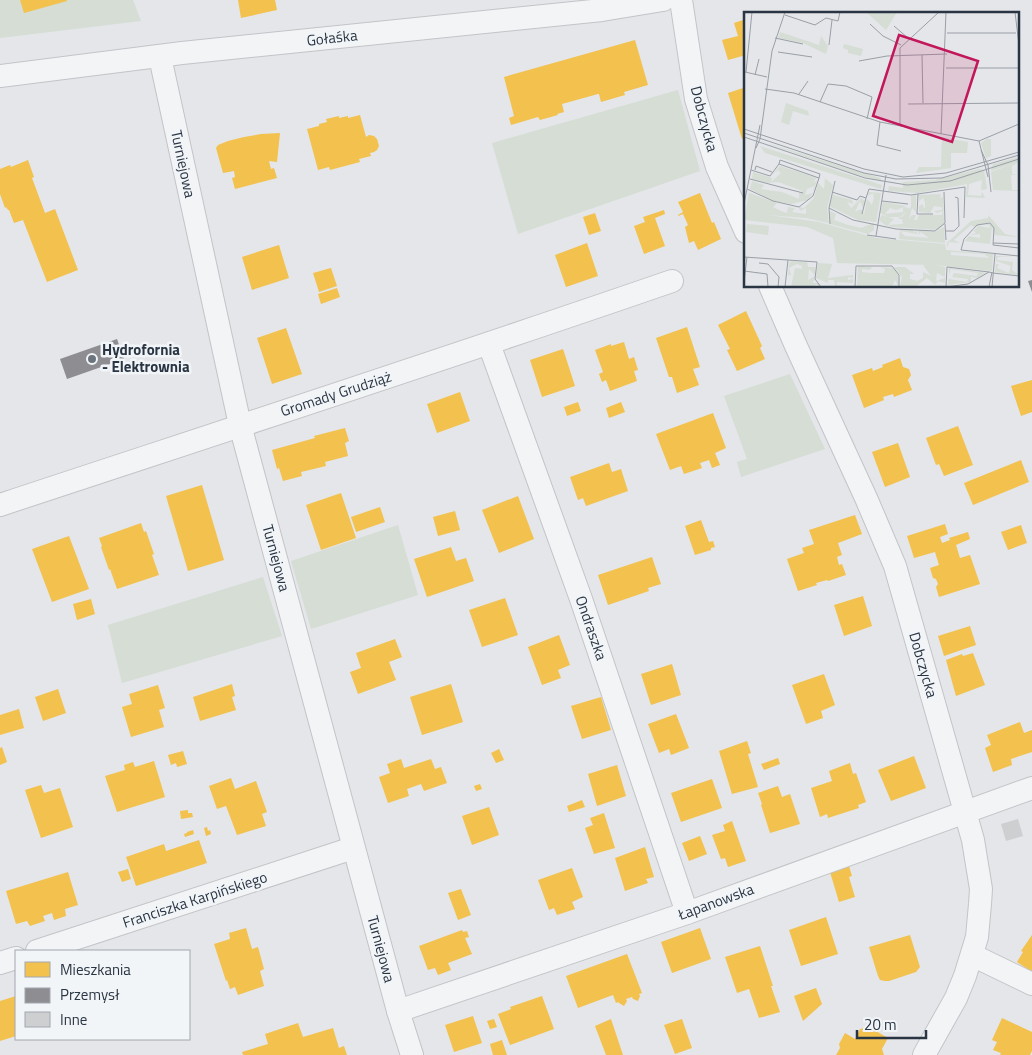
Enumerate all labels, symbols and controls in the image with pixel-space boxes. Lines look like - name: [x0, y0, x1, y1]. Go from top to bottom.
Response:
- inset map: [744, 12, 1020, 288]
- street label: Gołaśka: [305, 23, 359, 52]
- street label: Dobczycka: [685, 83, 724, 155]
- street label: Turniejowa: [165, 128, 202, 200]
- place label: Hydrofornia - Elektrownia: [102, 338, 190, 378]
- marker: Hydrofornia - Elektrownia: [86, 353, 98, 365]
- street label: Gromady Grudziąż: [277, 365, 394, 422]
- street label: Turniejowa: [256, 522, 297, 594]
- street label: Ondraszka: [570, 592, 613, 664]
- street label: Dobczycka: [903, 629, 944, 701]
- street label: Franciszka Karpińskiego: [119, 865, 270, 934]
- street label: Łapanowska: [674, 877, 757, 926]
- street label: Turniejowa: [361, 913, 402, 985]
- legend: [15, 950, 190, 1040]
- text: Mieszkania: [60, 958, 131, 981]
- text: Przemysł: [60, 983, 120, 1006]
- text: Inne: [60, 1008, 87, 1031]
- scale bar: [857, 1008, 926, 1040]
- text: 20 m: [864, 1013, 897, 1036]

